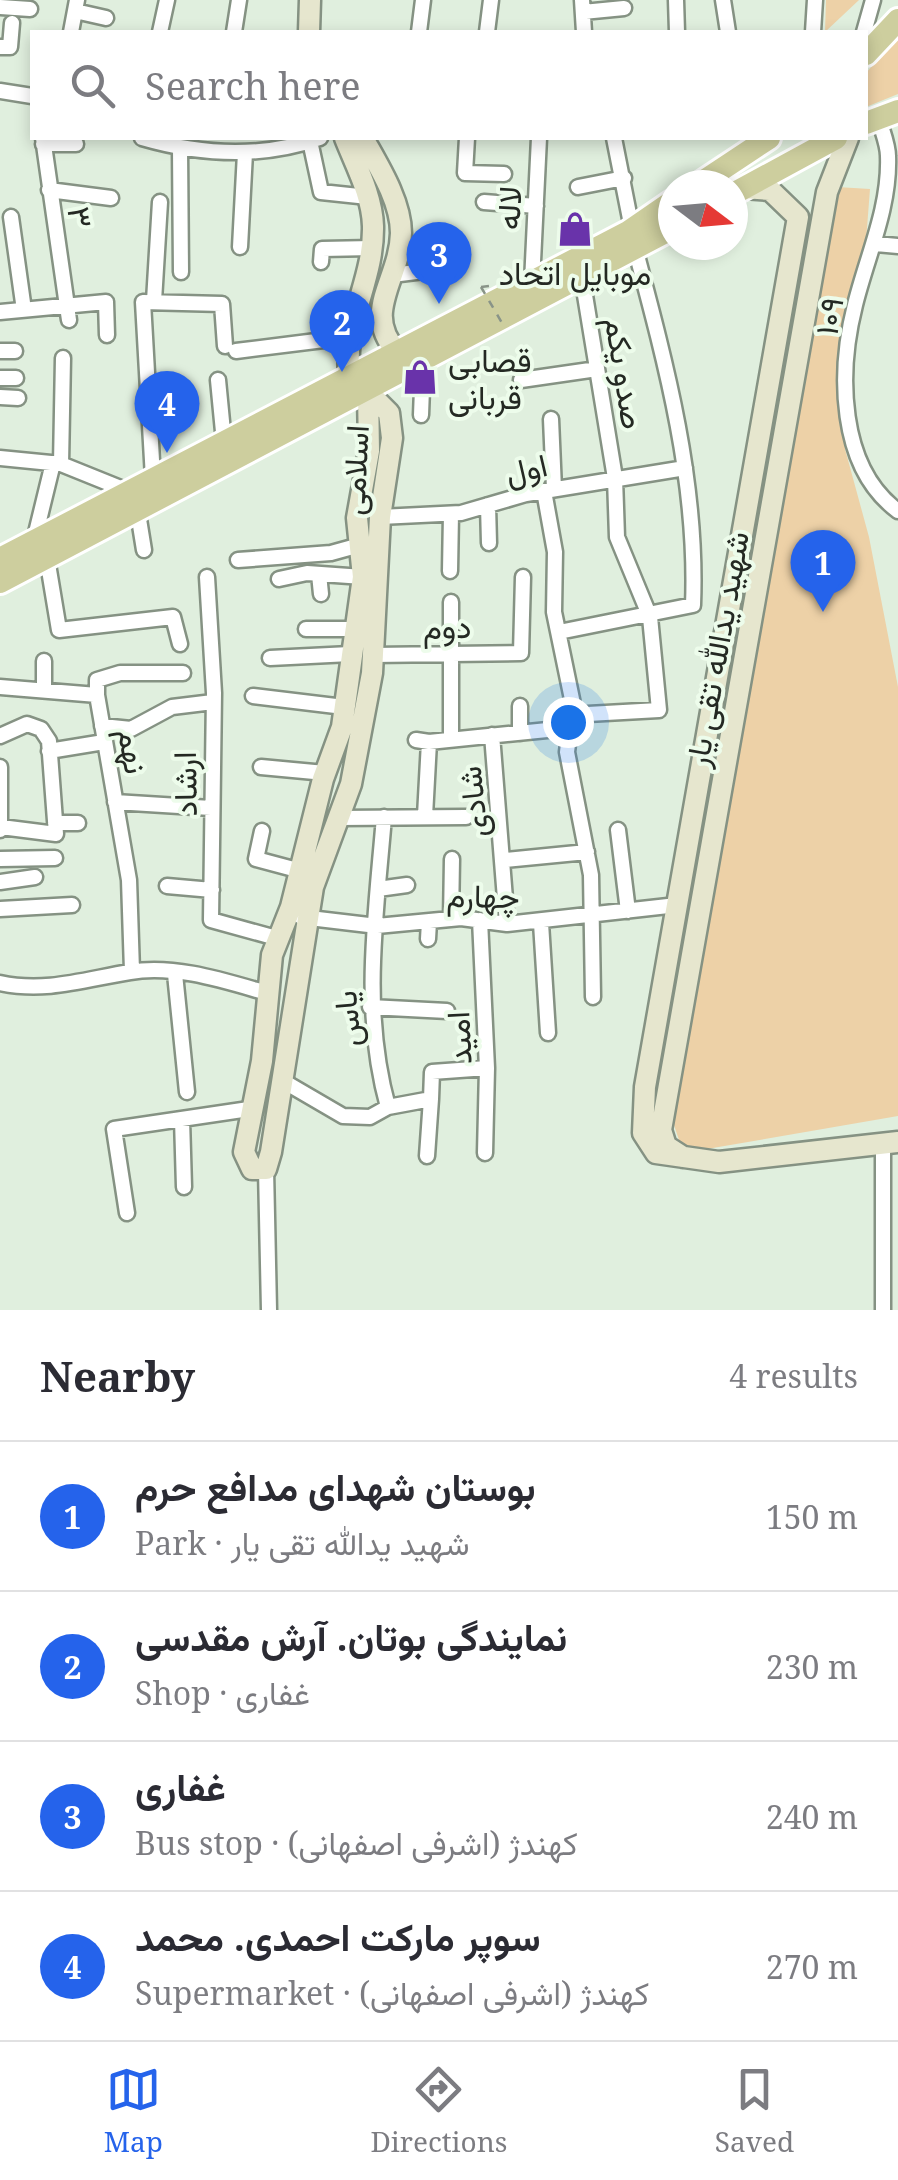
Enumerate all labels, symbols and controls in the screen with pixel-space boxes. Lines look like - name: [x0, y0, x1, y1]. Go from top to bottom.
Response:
- search box: [30, 30, 868, 140]
- icon: search: [65, 58, 120, 113]
- text: Search here: [145, 59, 361, 111]
- north arrow: [658, 170, 748, 260]
- street label: لاله: [485, 185, 531, 231]
- street label: ۳: [58, 204, 104, 230]
- shop icon: موبایل اتحاد: [556, 210, 594, 248]
- pin: 3: [406, 222, 472, 304]
- place label: موبایل اتحاد: [499, 251, 651, 294]
- pin: 2: [310, 290, 374, 372]
- street label: ۱۰۹: [804, 293, 852, 339]
- street label: صدو یکم: [595, 314, 656, 432]
- place label: قصابی قربانی: [448, 338, 532, 418]
- shop icon: قصابی قربانی: [401, 358, 439, 396]
- pin: 4: [134, 370, 200, 453]
- street label: اسلامی: [330, 424, 378, 516]
- street label: اول: [501, 442, 551, 494]
- street label: شهید یدالله تقی یار: [674, 528, 758, 771]
- pin: 1: [790, 530, 856, 612]
- street label: دوم: [422, 604, 472, 649]
- your location: [543, 697, 594, 748]
- street label: نهم: [108, 725, 159, 777]
- street label: ارشاد: [162, 751, 206, 817]
- street label: شادی: [447, 764, 497, 840]
- street label: چهارم: [446, 873, 520, 919]
- street label: یاس: [322, 989, 370, 1049]
- street label: امید: [435, 1010, 481, 1066]
- text: Nearby: [40, 1347, 195, 1404]
- text: 4 results: [729, 1354, 858, 1397]
- text: بوستان شهدای مدافع حرم: [135, 1460, 536, 1512]
- text: 1: [63, 1495, 82, 1538]
- text: 150 m: [766, 1495, 858, 1538]
- text: Park · شهید یدالله تقی یار: [135, 1521, 469, 1564]
- text: نمایندگی بوتان. آرش مقدسی: [135, 1610, 567, 1662]
- text: 2: [63, 1645, 82, 1688]
- text: 230 m: [766, 1645, 858, 1688]
- text: Shop · غفاری: [135, 1671, 310, 1714]
- text: غفاری: [135, 1760, 226, 1812]
- text: 3: [63, 1795, 82, 1838]
- text: 240 m: [766, 1795, 858, 1838]
- text: Bus stop · کهندژ (اشرفی اصفهانی): [135, 1821, 578, 1864]
- text: سوپر مارکت احمدی. محمد: [135, 1910, 541, 1962]
- text: 4: [63, 1945, 82, 1988]
- text: 270 m: [766, 1945, 858, 1988]
- text: Supermarket · کهندژ (اشرفی اصفهانی): [135, 1971, 649, 2014]
- tab: Map: [104, 2062, 163, 2160]
- tab: Directions: [370, 2062, 507, 2160]
- tab: Saved: [715, 2062, 794, 2160]

